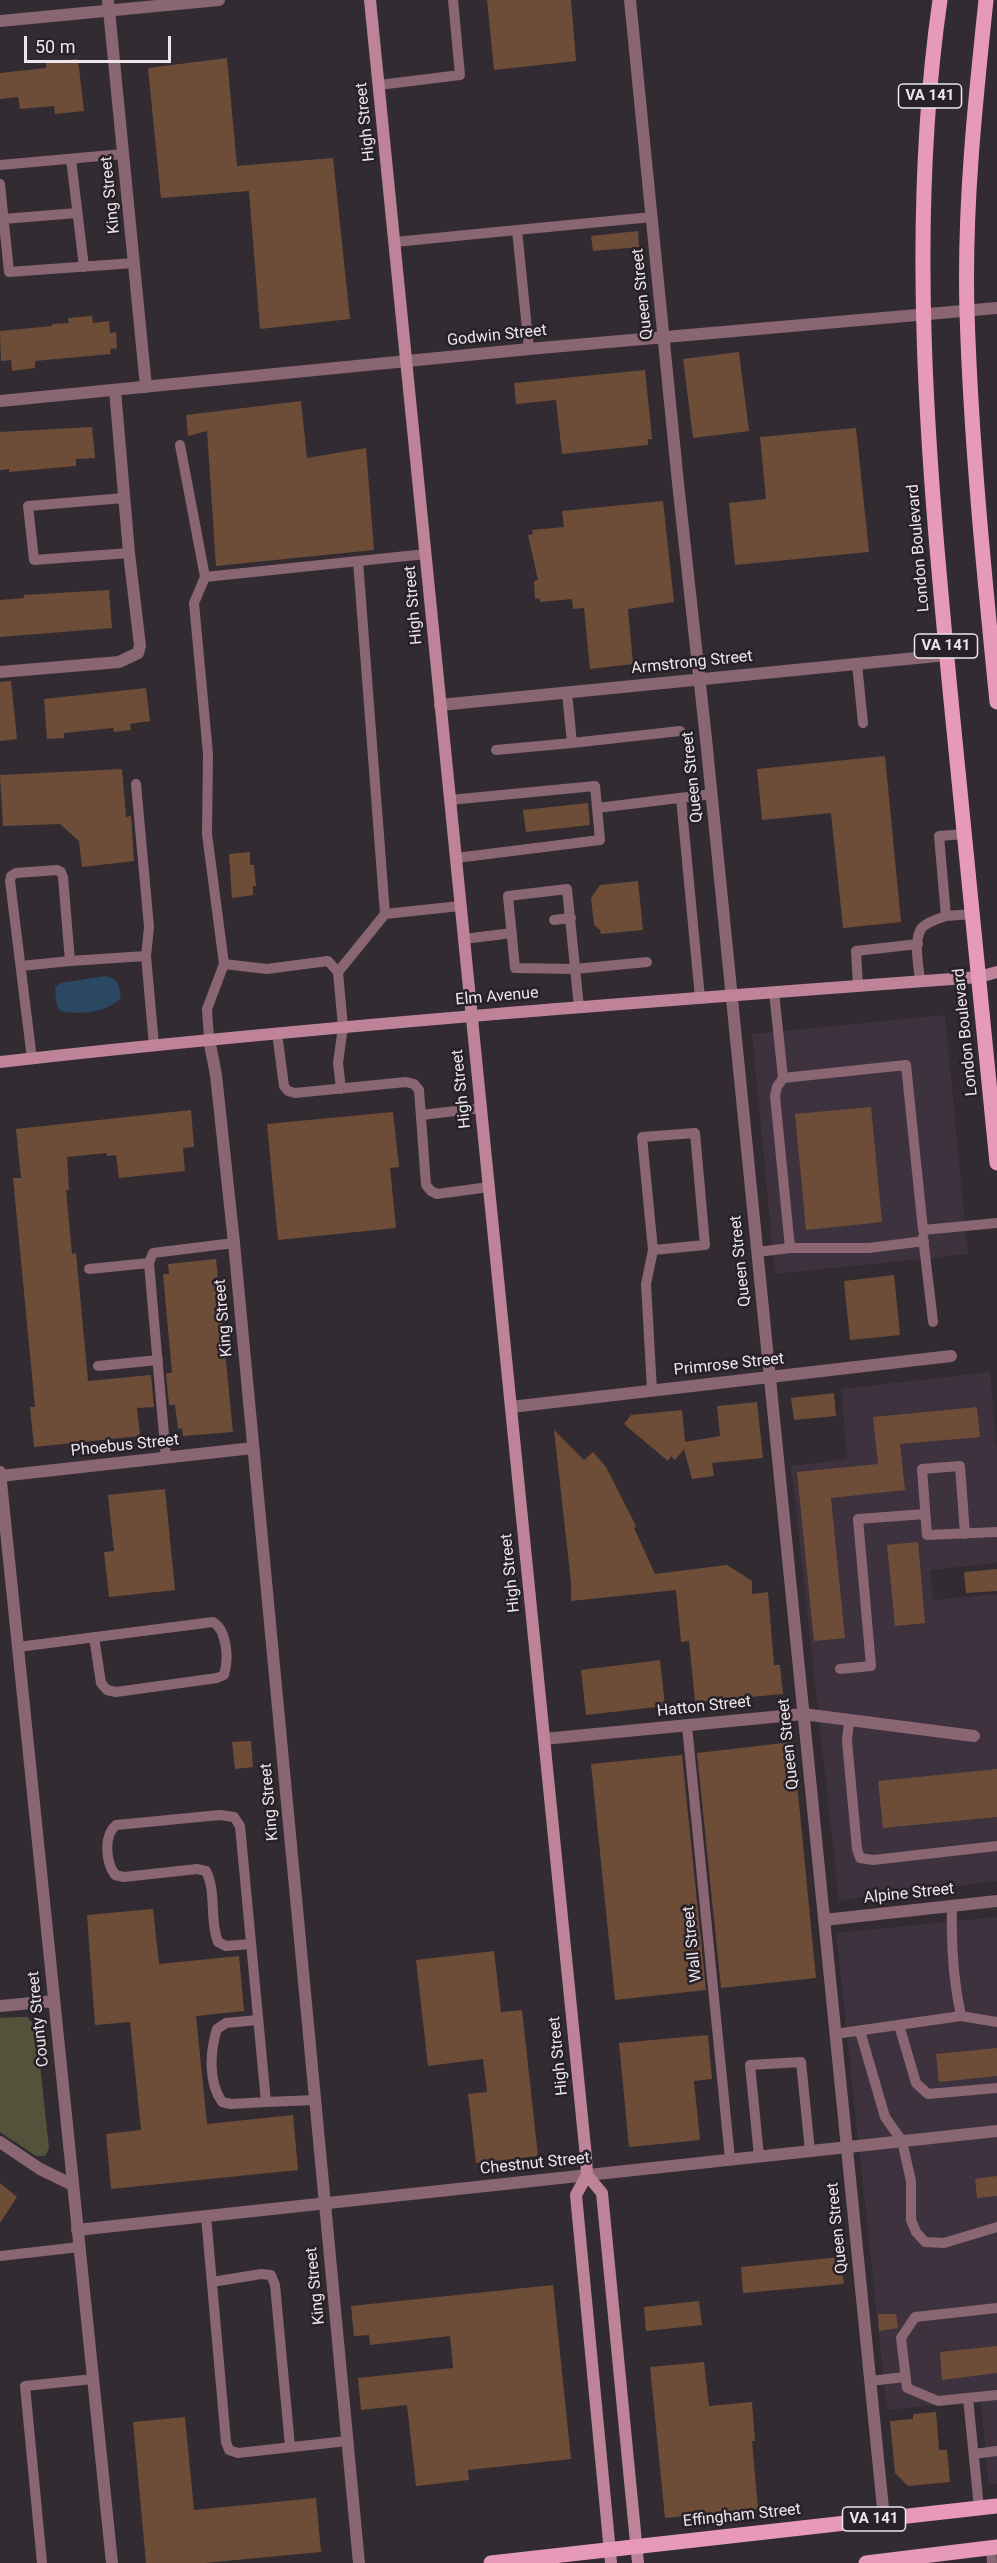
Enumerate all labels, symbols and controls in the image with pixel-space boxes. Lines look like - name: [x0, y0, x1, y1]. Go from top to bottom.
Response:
- scale bar: [27, 24, 174, 62]
- text: 50 m: [35, 36, 75, 57]
- street label: High Street: [352, 82, 380, 162]
- road number: VA 141: [898, 84, 962, 108]
- street label: King Street: [97, 155, 125, 235]
- street label: Queen Street: [629, 247, 657, 341]
- street label: Godwin Street: [446, 321, 548, 351]
- street label: London Boulevard: [904, 483, 934, 613]
- street label: High Street: [401, 565, 427, 645]
- road number: VA 141: [914, 634, 978, 658]
- street label: Armstrong Street: [630, 647, 754, 679]
- street label: Queen Street: [679, 730, 707, 824]
- street label: London Boulevard: [950, 967, 982, 1097]
- street label: Elm Avenue: [455, 984, 539, 1010]
- street label: High Street: [448, 1049, 476, 1129]
- street label: Queen Street: [727, 1214, 755, 1308]
- street label: King Street: [211, 1278, 237, 1358]
- street label: Primrose Street: [673, 1350, 785, 1380]
- street label: Phoebus Street: [70, 1431, 180, 1461]
- street label: High Street: [497, 1533, 525, 1613]
- street label: Hatton Street: [656, 1693, 752, 1721]
- street label: Queen Street: [775, 1697, 803, 1791]
- street label: King Street: [257, 1762, 283, 1842]
- street label: Alpine Street: [863, 1880, 955, 1908]
- street label: Wall Street: [679, 1905, 707, 1983]
- street label: County Street: [24, 1970, 54, 2068]
- street label: High Street: [545, 2016, 573, 2096]
- street label: Chestnut Street: [479, 2149, 591, 2179]
- street label: Queen Street: [824, 2181, 852, 2275]
- street label: King Street: [302, 2246, 330, 2326]
- street label: Effingham Street: [682, 2500, 802, 2532]
- road number: VA 141: [842, 2507, 906, 2531]

